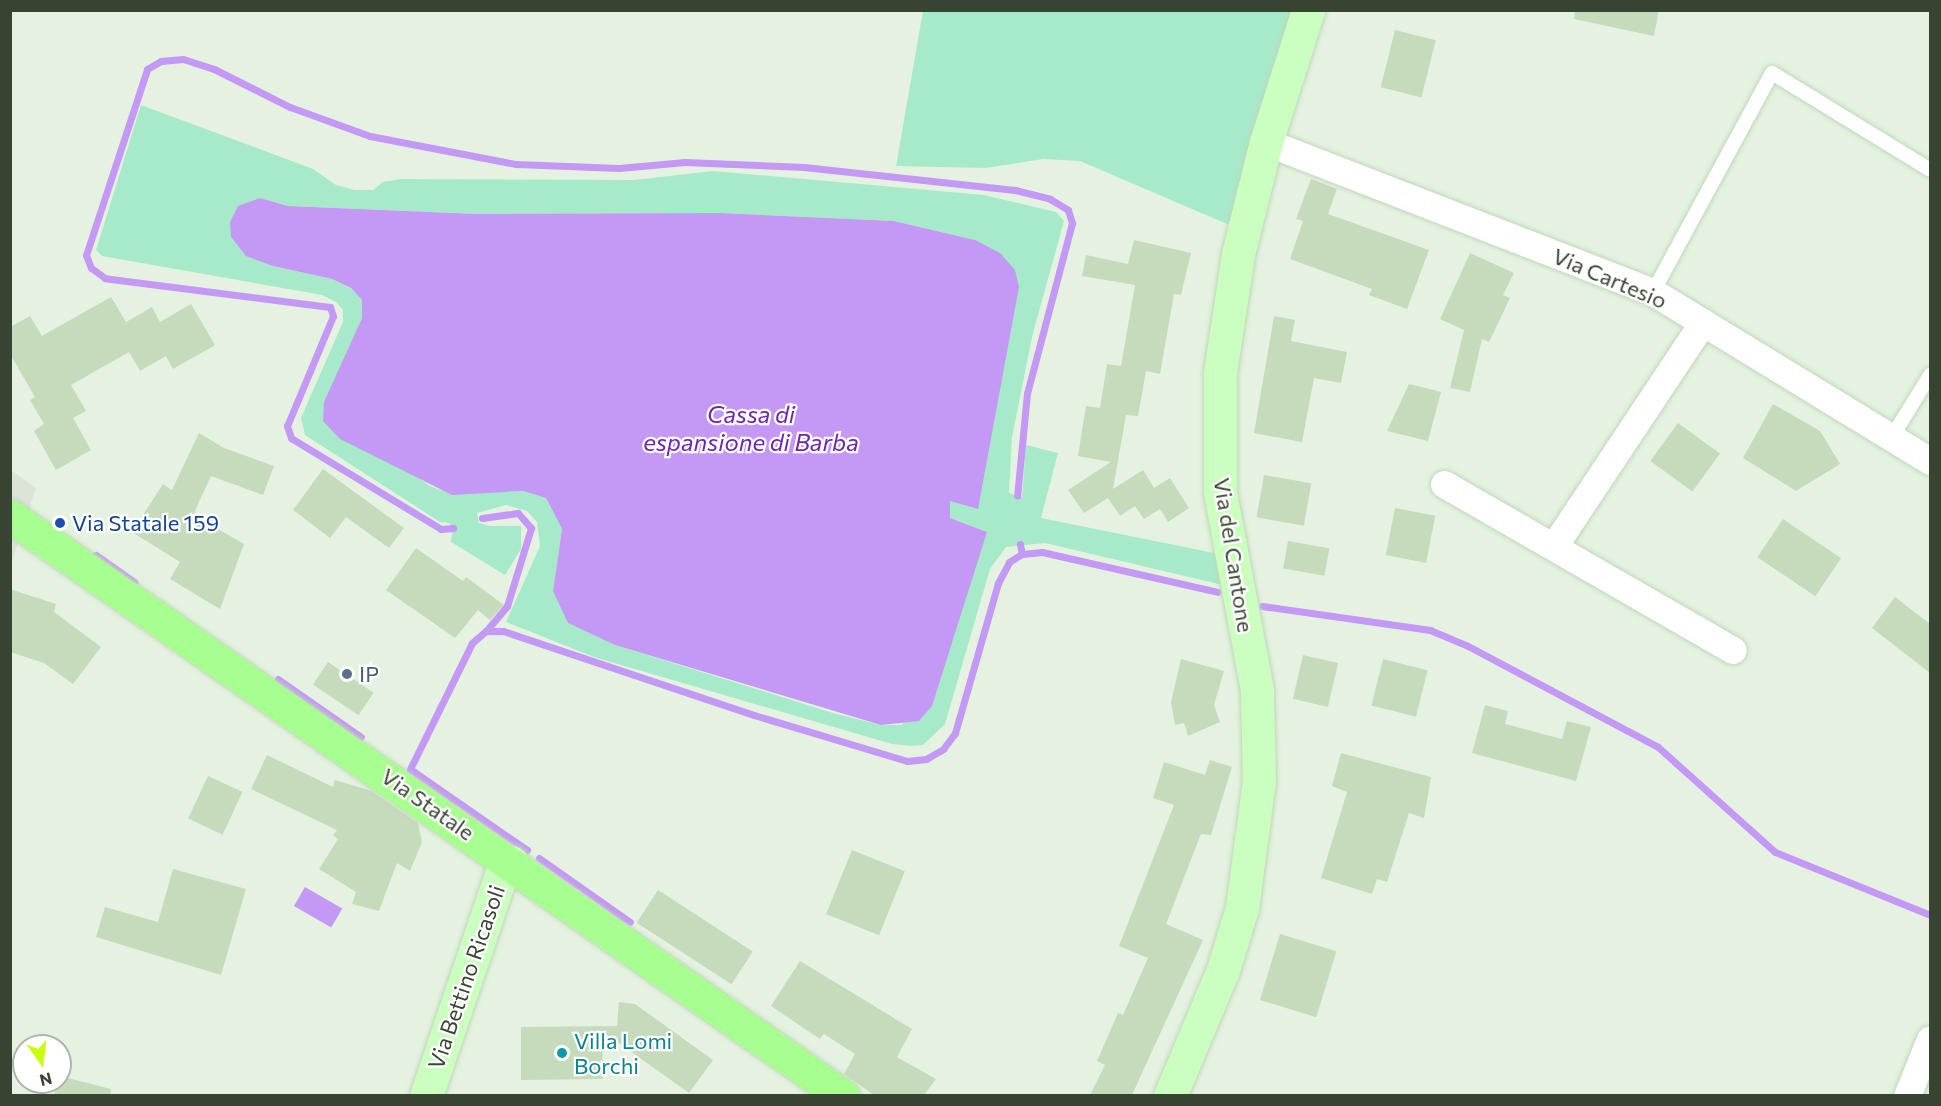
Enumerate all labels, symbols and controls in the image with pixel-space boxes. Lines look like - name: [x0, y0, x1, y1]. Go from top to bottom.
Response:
- street label: Via Cartesio: [1549, 242, 1671, 314]
- water label: Cassa di espansione di Barba: [643, 400, 859, 456]
- street label: Via del Cantone: [1209, 476, 1259, 634]
- place label: Via Statale 159: [72, 510, 219, 536]
- marker: Via Statale 159: [53, 516, 67, 530]
- place label: IP: [359, 661, 379, 687]
- marker: IP: [340, 667, 354, 681]
- street label: Via Statale: [376, 762, 480, 846]
- street label: Via Bettino Ricasoli: [422, 881, 510, 1073]
- place label: Villa Lomi Borchi: [574, 1027, 672, 1078]
- north arrow: [12, 1034, 72, 1094]
- marker: Villa Lomi Borchi: [555, 1046, 569, 1060]
- text: N: [38, 1069, 54, 1091]

